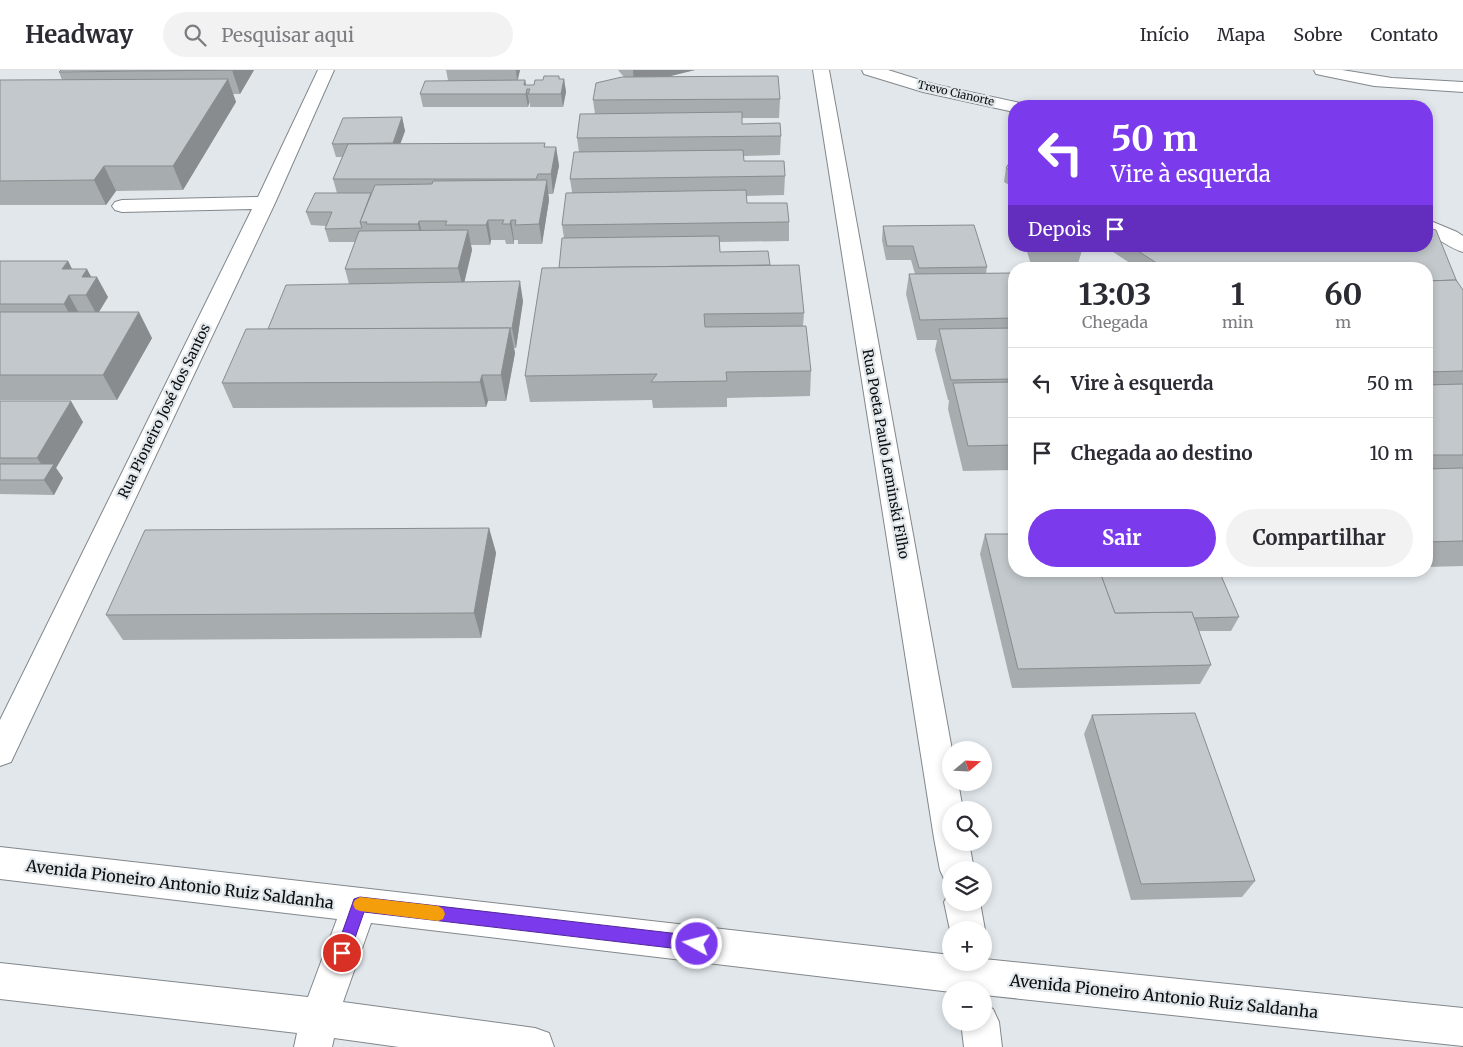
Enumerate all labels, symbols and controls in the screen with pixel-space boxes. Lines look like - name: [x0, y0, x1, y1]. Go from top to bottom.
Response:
- search box: [163, 12, 513, 57]
- text: Headway: [25, 19, 133, 50]
- icon: search: [181, 21, 209, 49]
- text: Pesquisar aqui: [221, 23, 354, 47]
- text: Início: [1140, 23, 1189, 46]
- text: Mapa: [1217, 23, 1265, 46]
- text: Sobre: [1293, 23, 1343, 46]
- text: Contato: [1371, 23, 1438, 46]
- street label: Trevo Cianorte: [916, 77, 996, 109]
- text: 50 m: [1111, 117, 1198, 161]
- icon: left: [1028, 120, 1093, 185]
- text: Vire à esquerda: [1111, 160, 1271, 188]
- icon: arrive: [1101, 215, 1129, 243]
- text: Depois: [1028, 217, 1091, 241]
- text: 13:03: [1079, 275, 1151, 313]
- text: 1: [1231, 275, 1245, 313]
- text: 60: [1324, 275, 1362, 313]
- text: Chegada: [1082, 312, 1148, 332]
- text: min: [1222, 312, 1254, 332]
- text: m: [1335, 312, 1351, 332]
- street label: Rua Pioneiro José dos Santos: [114, 321, 214, 501]
- street label: Rua Poeta Paulo Leminski Filho: [859, 348, 913, 560]
- icon: left: [1028, 369, 1056, 397]
- text: Vire à esquerda: [1071, 371, 1214, 395]
- text: 50 m: [1367, 371, 1413, 395]
- icon: arrive: [1028, 439, 1056, 467]
- text: Chegada ao destino: [1071, 441, 1253, 465]
- text: 10 m: [1370, 441, 1413, 465]
- button: Sair: [1028, 509, 1216, 567]
- button: Compartilhar: [1226, 509, 1413, 567]
- north arrow: [942, 741, 992, 791]
- map controls: [942, 741, 992, 1031]
- button: search: [942, 801, 992, 851]
- street label: Avenida Pioneiro Antonio Ruiz Saldanha: [24, 855, 335, 913]
- button: layers: [942, 861, 992, 911]
- position arrow: [670, 917, 722, 969]
- button: +: [942, 921, 992, 971]
- pin: [321, 932, 363, 974]
- icon: arrive: [328, 939, 356, 967]
- street label: Avenida Pioneiro Antonio Ruiz Saldanha: [1008, 970, 1319, 1022]
- button: −: [942, 981, 992, 1031]

